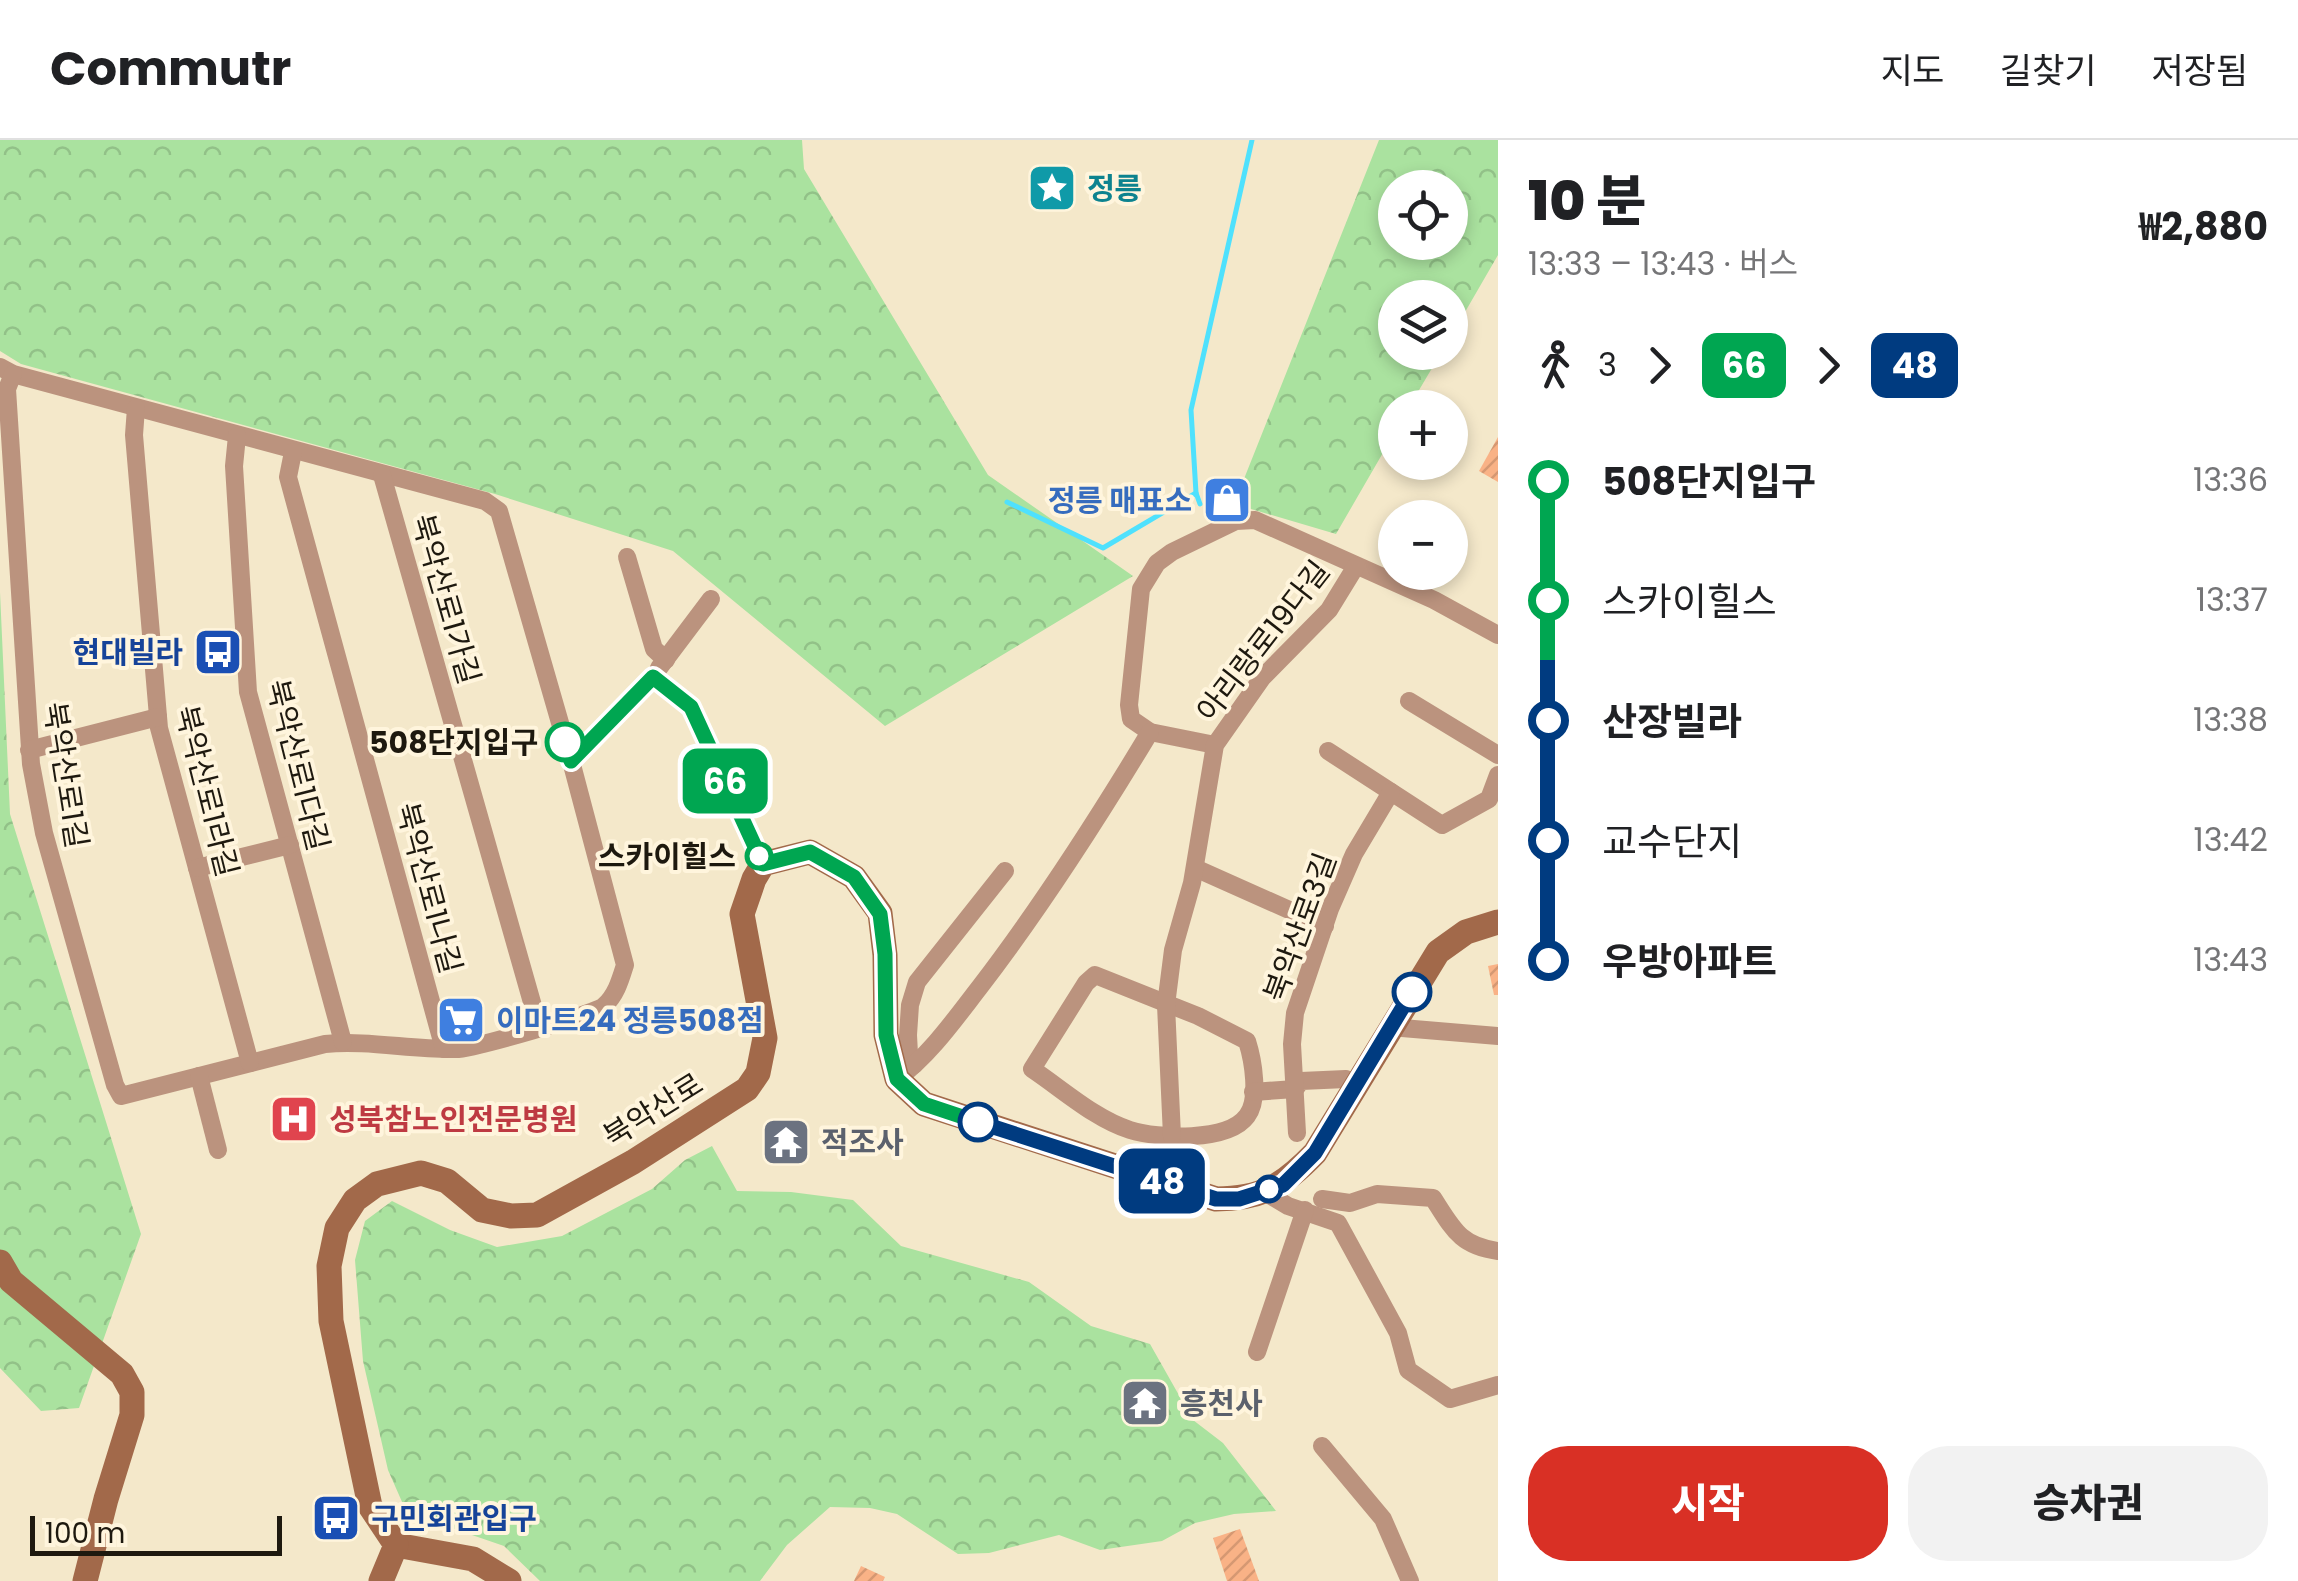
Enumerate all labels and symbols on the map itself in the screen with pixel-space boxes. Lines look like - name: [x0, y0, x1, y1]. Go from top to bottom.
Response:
- place icon: 정릉: [1026, 162, 1078, 214]
- place label: 정릉: [1087, 167, 1142, 210]
- shop icon: 정릉 매표소: [1201, 474, 1253, 526]
- place label: 정릉 매표소: [1048, 479, 1192, 522]
- street label: 북악산로1가길: [401, 509, 491, 689]
- street label: 아리랑로19다길: [1186, 551, 1340, 731]
- bus stop icon: 현대빌라: [192, 626, 244, 678]
- place label: 현대빌라: [73, 631, 183, 674]
- street label: 북악산로1다길: [256, 675, 340, 855]
- street label: 북악산로1길: [33, 699, 99, 851]
- street label: 북악산로1라길: [165, 701, 249, 881]
- place label: 508단지입구: [369, 721, 538, 764]
- marker: 508단지입구: [546, 723, 584, 761]
- line badge: 66: [680, 748, 770, 814]
- street label: 북악산로1나길: [386, 798, 472, 978]
- place label: 스카이힐스: [598, 835, 736, 878]
- marker: 스카이힐스: [746, 843, 772, 869]
- street label: 북악산로3길: [1253, 847, 1347, 1007]
- unlabelled marker: [1393, 973, 1431, 1011]
- supermarket icon: 이마트24 정릉508점: [435, 994, 487, 1046]
- place label: 이마트24 정릉508점: [496, 999, 764, 1042]
- street label: 북악산로: [595, 1063, 711, 1157]
- hospital icon: 성북참노인전문병원: [268, 1093, 320, 1145]
- place label: 성북참노인전문병원: [329, 1098, 577, 1141]
- unlabelled marker: [959, 1103, 997, 1141]
- temple icon: 적조사: [760, 1116, 812, 1168]
- place label: 적조사: [821, 1121, 904, 1164]
- line badge: 48: [1117, 1148, 1207, 1214]
- unlabelled marker: [1256, 1176, 1282, 1202]
- temple icon: 흥천사: [1119, 1377, 1171, 1429]
- place label: 흥천사: [1180, 1382, 1263, 1425]
- bus stop icon: 구민회관입구: [310, 1492, 362, 1544]
- place label: 구민회관입구: [371, 1497, 537, 1540]
- scale bar: [30, 1511, 282, 1556]

